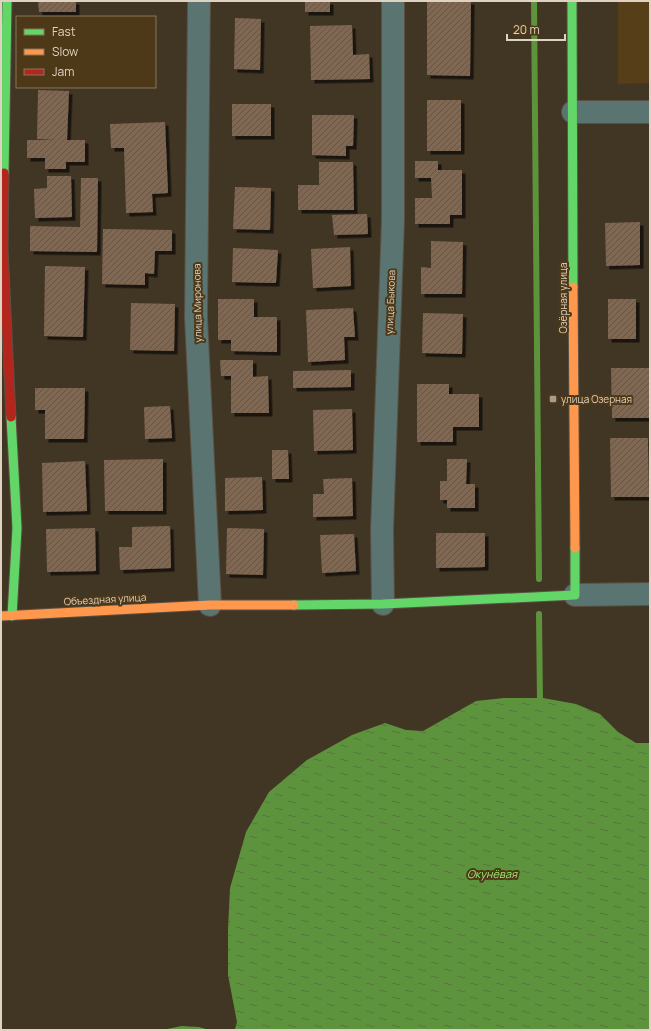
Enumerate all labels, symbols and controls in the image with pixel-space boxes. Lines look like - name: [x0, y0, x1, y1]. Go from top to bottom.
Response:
- legend: [16, 16, 156, 88]
- scale bar: [507, 16, 565, 42]
- text: 20 m: [513, 21, 540, 38]
- text: Fast: [52, 23, 76, 40]
- text: Slow: [52, 43, 78, 60]
- text: Jam: [52, 63, 74, 80]
- street label: Озёрная улица: [556, 262, 570, 334]
- street label: улица Миронова: [189, 263, 205, 343]
- street label: улица Быкова: [382, 269, 398, 335]
- place label: улица Озерная: [561, 392, 632, 406]
- marker: улица Озерная: [548, 394, 558, 404]
- street label: Объездная улица: [63, 590, 147, 608]
- water label: Окунёвая: [467, 866, 518, 881]

